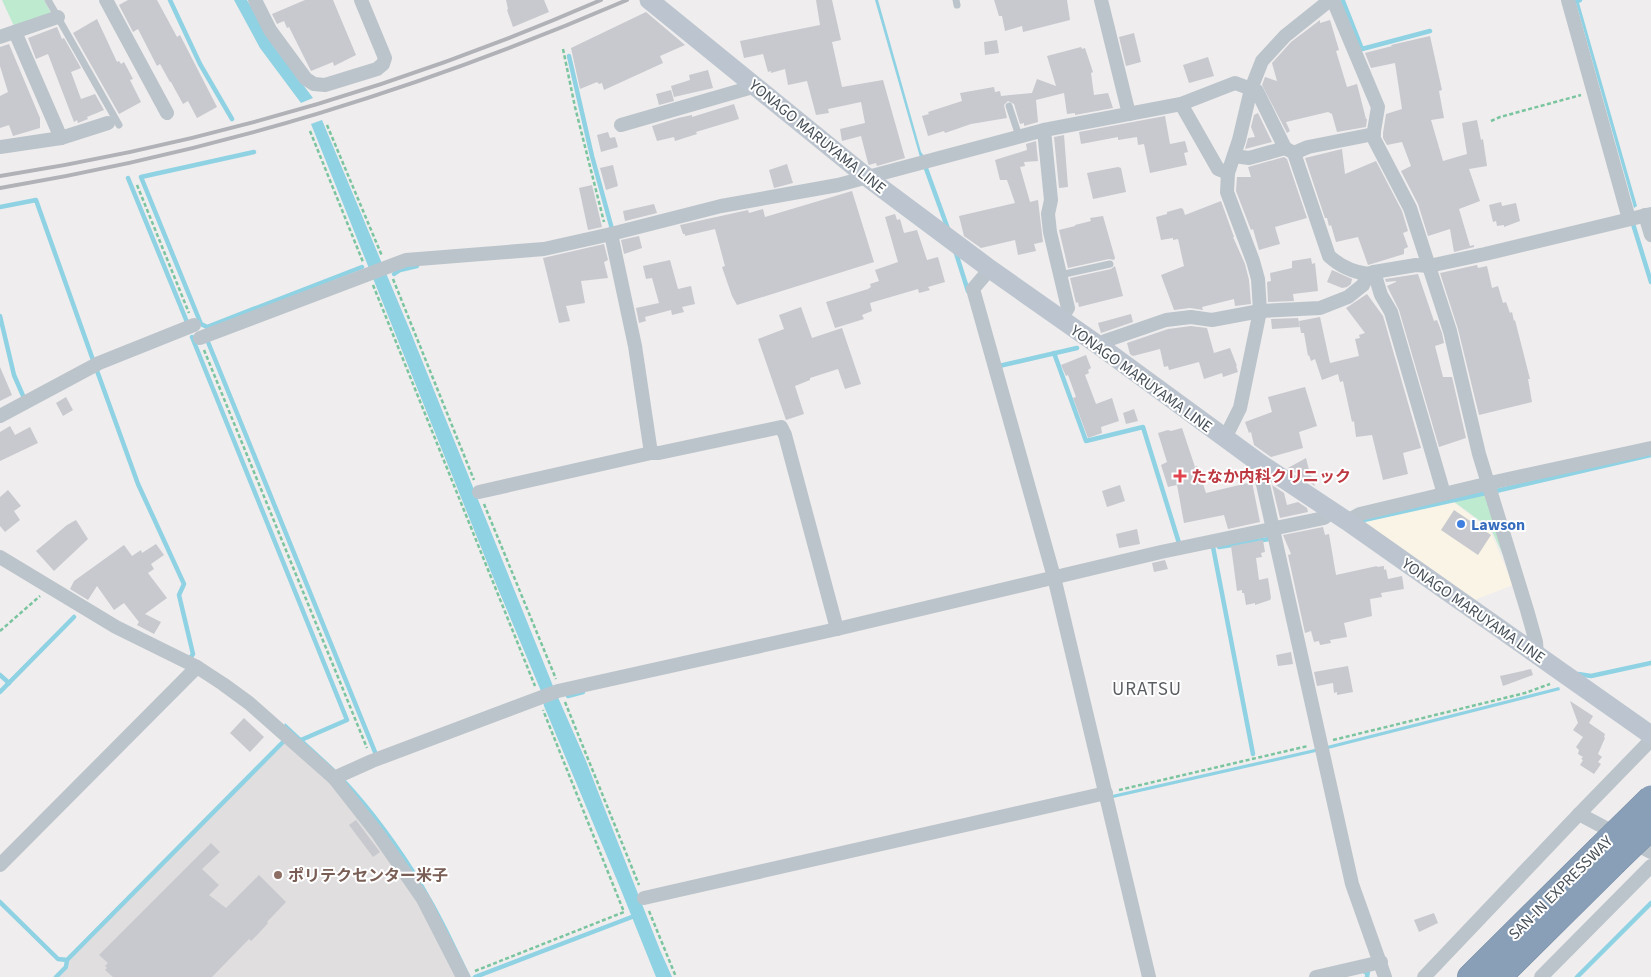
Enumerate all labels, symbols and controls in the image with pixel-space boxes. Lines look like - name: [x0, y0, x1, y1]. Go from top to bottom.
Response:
- street label: YONAGO MARUYAMA LINE: [743, 74, 891, 199]
- street label: YONAGO MARUYAMA LINE: [1065, 319, 1217, 438]
- place label: たなか内科クリニック: [1191, 466, 1351, 488]
- marker: たなか内科クリニック: [1173, 469, 1187, 483]
- place label: Lawson: [1471, 514, 1525, 536]
- marker: Lawson: [1455, 518, 1467, 530]
- street label: YONAGO MARUYAMA LINE: [1396, 552, 1550, 669]
- district label: URATSU: [1112, 676, 1182, 703]
- street label: SAN-IN EXPRESSWAY: [1504, 830, 1618, 945]
- place label: ポリテクセンター米子: [288, 865, 448, 887]
- marker: ポリテクセンター米子: [272, 869, 284, 881]

